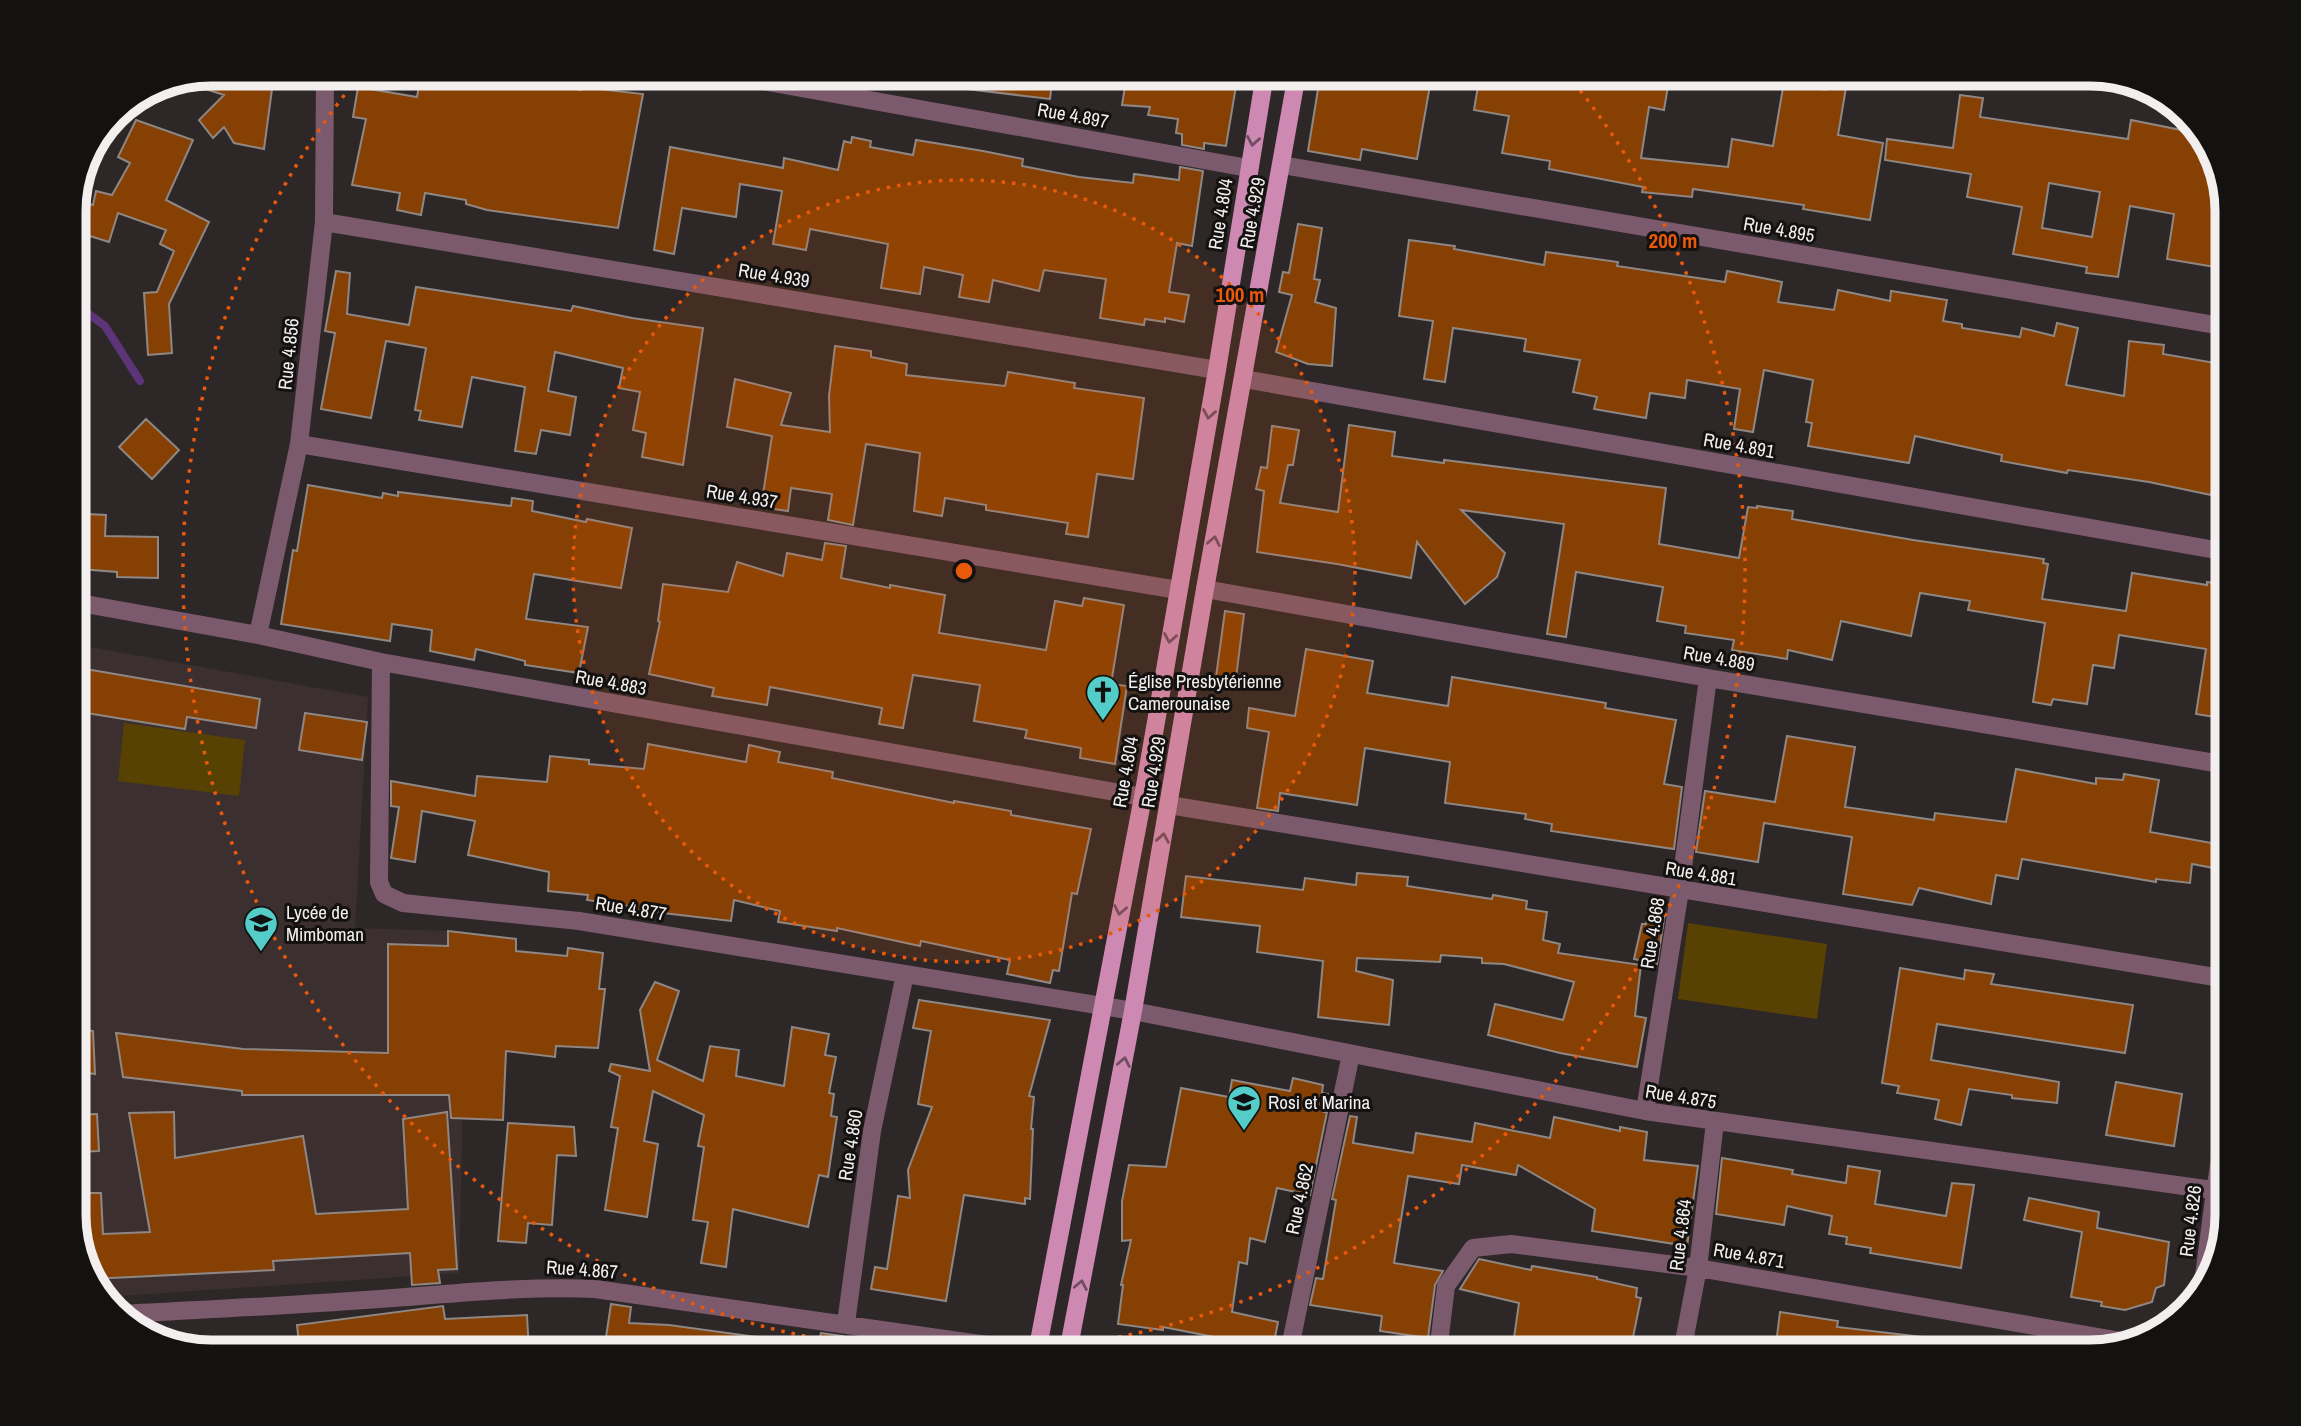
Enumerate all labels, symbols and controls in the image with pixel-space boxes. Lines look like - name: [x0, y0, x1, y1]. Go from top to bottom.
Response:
- street label: Rue 4.897: [1035, 96, 1111, 134]
- one-way arrow: [1246, 135, 1261, 147]
- street label: Rue 4.929: [1233, 175, 1271, 251]
- street label: Rue 4.804: [1202, 176, 1239, 252]
- street label: Rue 4.895: [1741, 210, 1817, 248]
- text: 200 m: [1649, 226, 1697, 255]
- street label: Rue 4.939: [736, 257, 812, 293]
- text: 100 m: [1216, 280, 1264, 309]
- street label: Rue 4.856: [271, 317, 305, 391]
- one-way arrow: [1202, 408, 1217, 420]
- street label: Rue 4.891: [1701, 426, 1777, 464]
- street label: Rue 4.937: [704, 478, 780, 515]
- one-way arrow: [1205, 535, 1220, 547]
- centre of rings: [952, 559, 976, 583]
- one-way arrow: [1163, 632, 1178, 644]
- street label: Rue 4.889: [1681, 639, 1757, 677]
- street label: Rue 4.883: [573, 663, 649, 701]
- place label: Église Presbytérienne Camerounaise: [1128, 668, 1281, 716]
- church icon: Église Presbytérienne Camerounaise: [1084, 673, 1122, 722]
- street label: Rue 4.804: [1106, 734, 1144, 810]
- street label: Rue 4.929: [1135, 734, 1171, 810]
- one-way arrow: [1155, 832, 1170, 844]
- street label: Rue 4.881: [1663, 855, 1739, 892]
- street label: Rue 4.877: [593, 890, 669, 927]
- street label: Rue 4.868: [1634, 895, 1670, 971]
- place label: Lycée de Mimboman: [286, 899, 364, 947]
- school or university icon: Lycée de Mimboman: [242, 904, 280, 953]
- one-way arrow: [1114, 904, 1129, 916]
- one-way arrow: [1115, 1056, 1130, 1068]
- street label: Rue 4.875: [1643, 1078, 1719, 1115]
- school or university icon: Rosi et Marina: [1225, 1083, 1263, 1132]
- place label: Rosi et Marina: [1268, 1089, 1371, 1115]
- street label: Rue 4.860: [832, 1107, 868, 1183]
- street label: Rue 4.862: [1279, 1161, 1319, 1237]
- street label: Rue 4.826: [2173, 1184, 2207, 1258]
- street label: Rue 4.864: [1663, 1197, 1697, 1272]
- street label: Rue 4.871: [1711, 1236, 1787, 1274]
- street label: Rue 4.867: [545, 1254, 619, 1284]
- one-way arrow: [1073, 1279, 1088, 1291]

